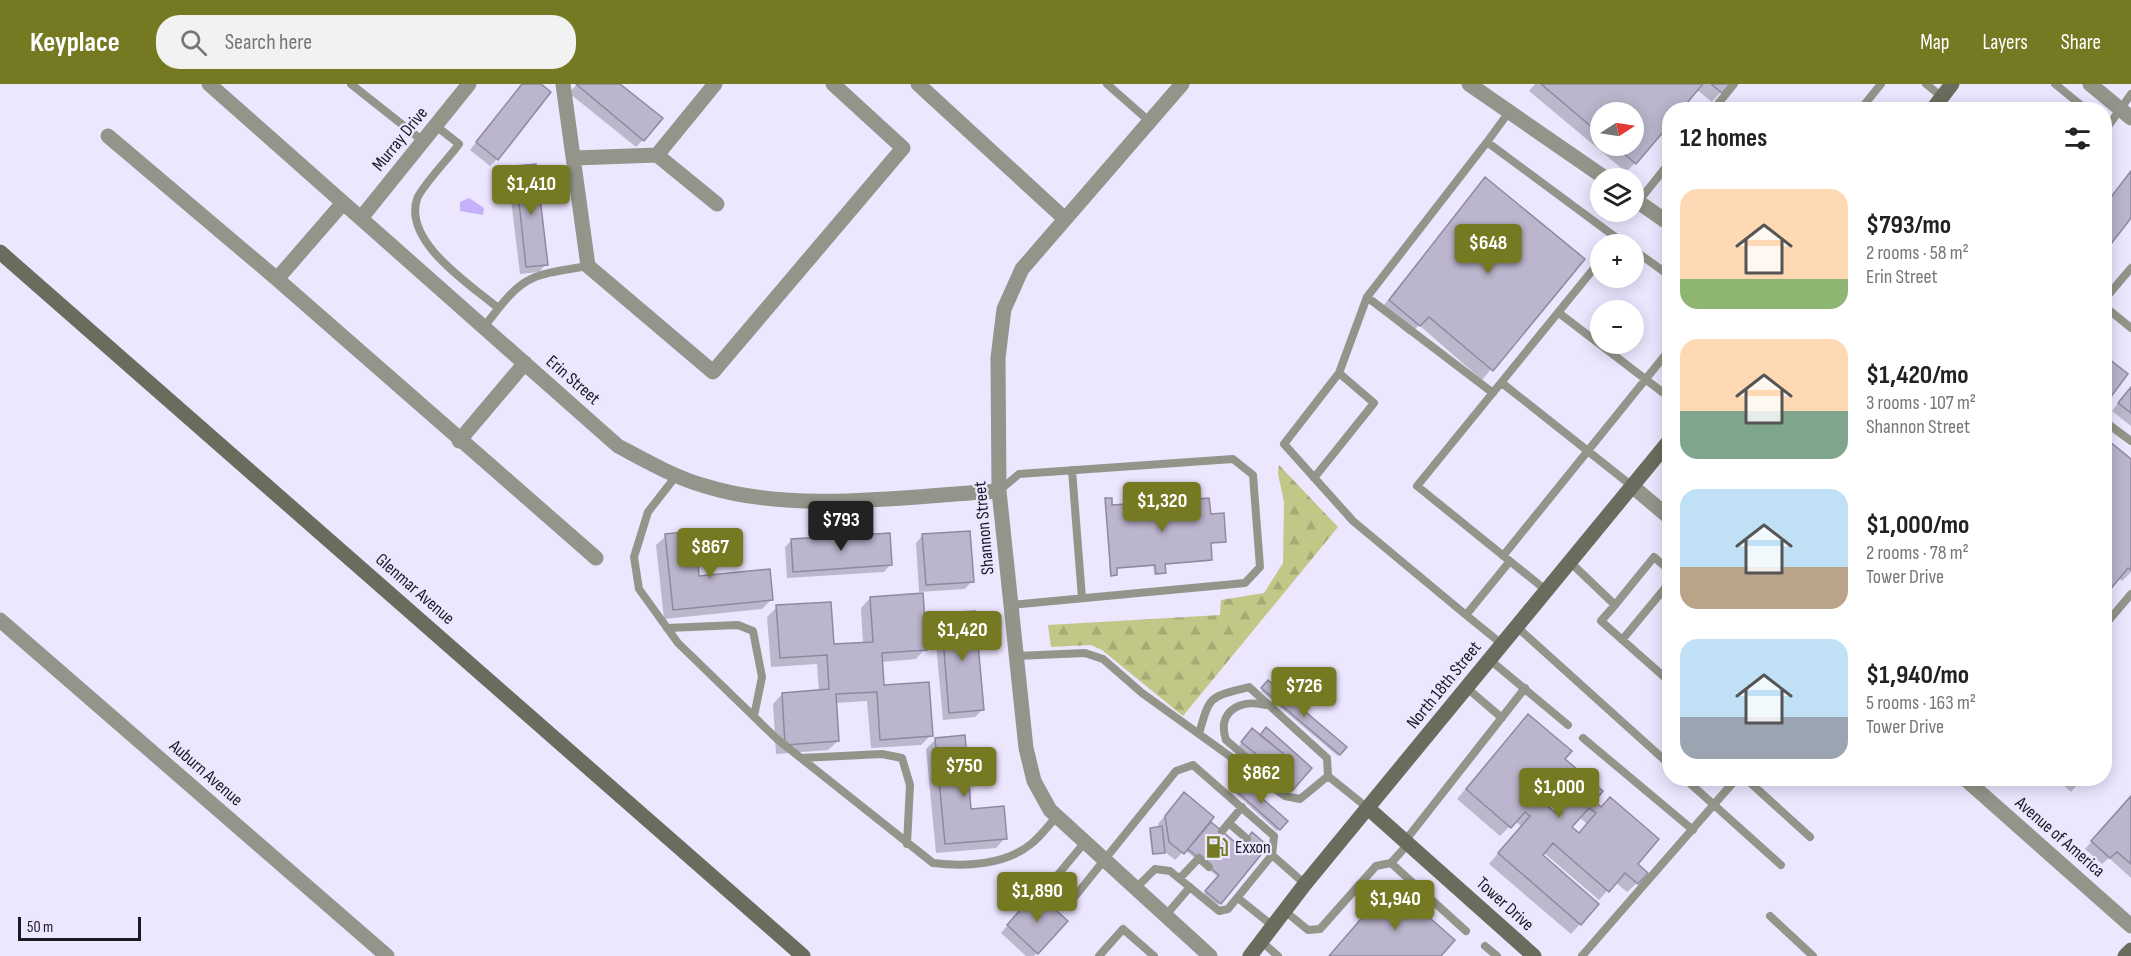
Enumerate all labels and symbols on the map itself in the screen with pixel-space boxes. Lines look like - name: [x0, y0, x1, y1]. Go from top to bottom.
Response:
- north arrow: [1590, 102, 1644, 156]
- street label: Murray Drive: [368, 103, 432, 175]
- pin: $1,410: [482, 165, 580, 216]
- pin: $648: [1452, 224, 1524, 275]
- street label: Erin Street: [542, 351, 605, 409]
- street label: Shannon Street: [969, 480, 999, 576]
- pin: $1,320: [1113, 482, 1211, 533]
- pin: $793: [805, 501, 877, 552]
- pin: $867: [674, 528, 746, 579]
- street label: Glenmar Avenue: [371, 549, 459, 629]
- pin: $1,420: [913, 611, 1011, 662]
- street label: North 18th Street: [1402, 637, 1486, 733]
- pin: $726: [1268, 667, 1340, 718]
- street label: Auburn Avenue: [164, 735, 247, 810]
- pin: $750: [928, 747, 1000, 798]
- pin: $862: [1225, 754, 1297, 805]
- pin: $1,000: [1510, 768, 1608, 819]
- street label: Avenue of America: [2010, 792, 2109, 882]
- fuel station icon: Exxon: [1204, 834, 1230, 860]
- place label: Exxon: [1235, 837, 1271, 858]
- pin: $1,890: [988, 872, 1086, 923]
- street label: Tower Drive: [1472, 873, 1538, 935]
- pin: $1,940: [1346, 880, 1444, 931]
- scale bar: [18, 914, 141, 942]

